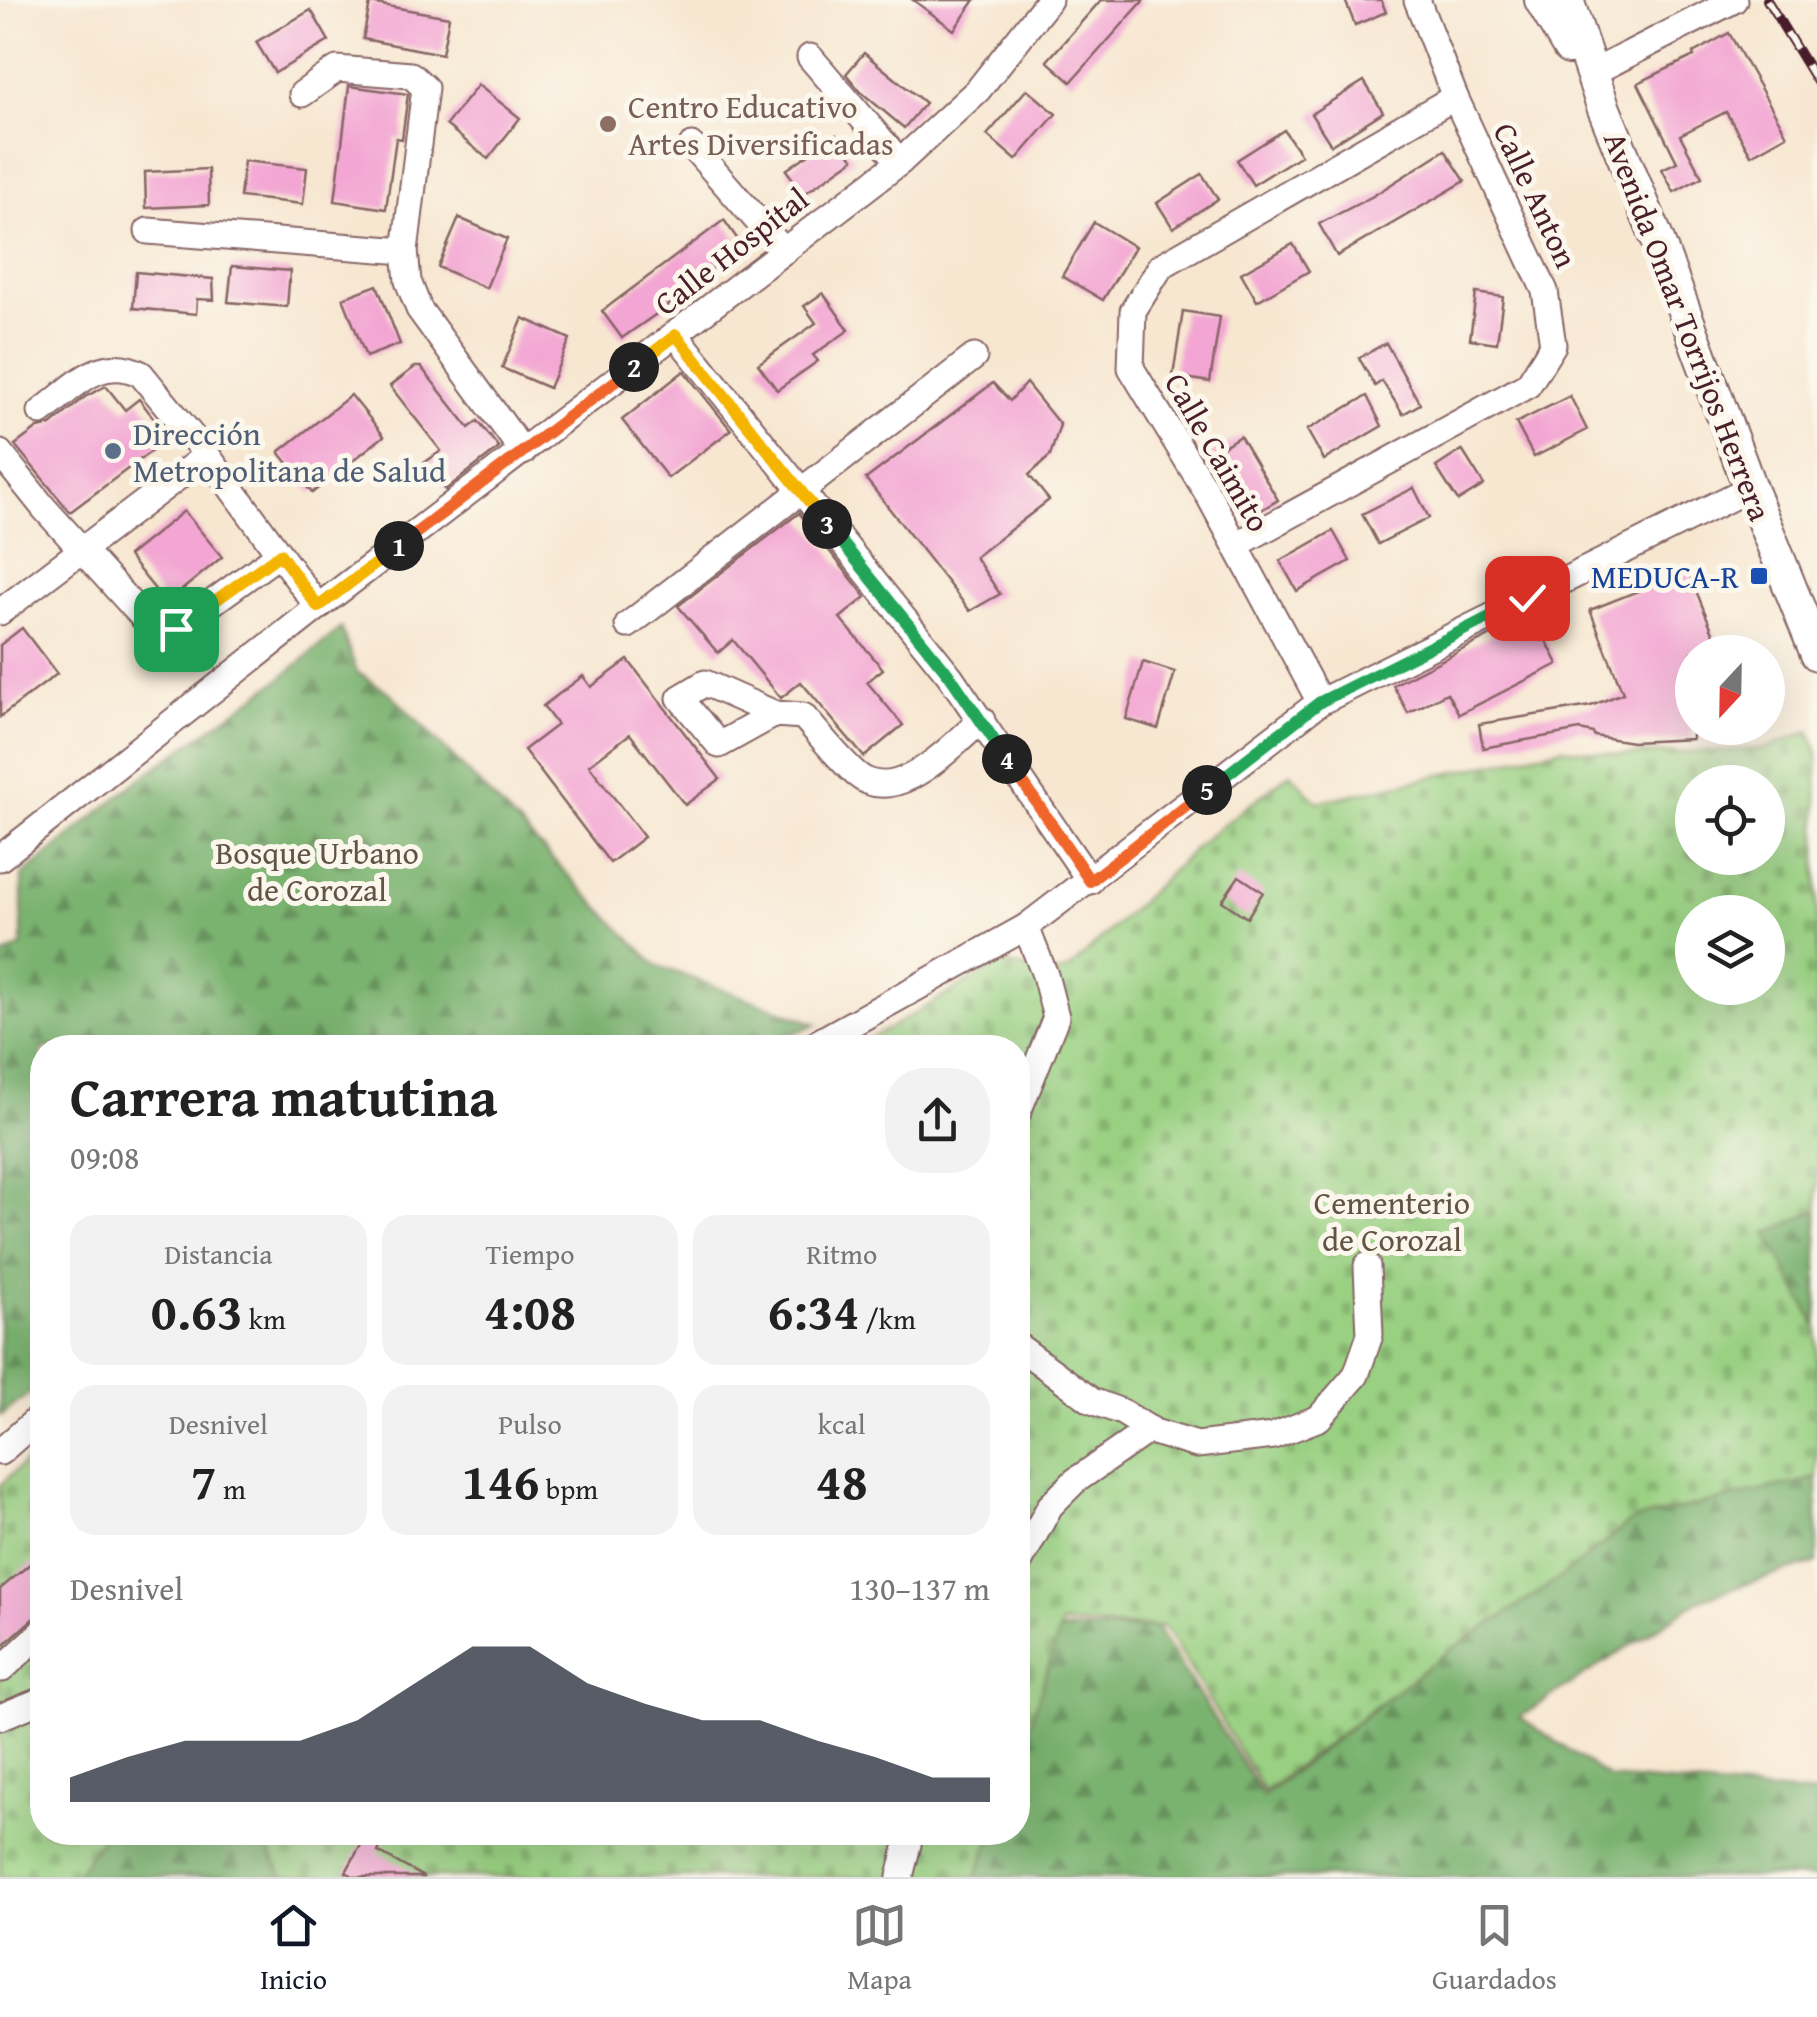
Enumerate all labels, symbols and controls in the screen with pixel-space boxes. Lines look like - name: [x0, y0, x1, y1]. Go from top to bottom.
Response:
- place label: Centro Educativo Artes Diversificadas: [628, 83, 894, 167]
- marker: Centro Educativo Artes Diversificadas: [597, 113, 619, 135]
- street label: Calle Anton: [1482, 115, 1590, 275]
- street label: Avenida Omar Torrijos Herrera: [1592, 125, 1784, 527]
- street label: Calle Hospital: [644, 176, 818, 326]
- pin: 2: [609, 342, 659, 392]
- text: 2: [627, 346, 641, 387]
- street label: Calle Caimito: [1153, 364, 1283, 540]
- place label: Dirección Metropolitana de Salud: [133, 410, 446, 494]
- marker: Dirección Metropolitana de Salud: [102, 440, 124, 462]
- pin: 3: [802, 499, 852, 549]
- text: 3: [820, 503, 834, 544]
- pin: 1: [374, 521, 424, 571]
- text: 1: [392, 525, 406, 566]
- place label: MEDUCA-R: [1591, 553, 1740, 600]
- pin: [1485, 556, 1570, 641]
- marker: MEDUCA-R: [1748, 565, 1770, 587]
- icon: check: [1500, 571, 1555, 626]
- pin: [134, 587, 219, 672]
- icon: arrive: [149, 602, 204, 657]
- north arrow: [1675, 635, 1785, 745]
- map controls: [1675, 635, 1785, 1005]
- pin: 4: [982, 734, 1032, 784]
- text: 4: [1000, 738, 1014, 779]
- pin: 5: [1182, 765, 1232, 815]
- button: locate: [1675, 765, 1785, 875]
- text: 5: [1200, 769, 1214, 810]
- park label: Bosque Urbano de Corozal: [215, 829, 419, 913]
- button: layers: [1675, 895, 1785, 1005]
- text: Carrera matutina: [70, 1056, 497, 1136]
- button: share: [885, 1068, 990, 1173]
- text: 09:08: [70, 1134, 139, 1181]
- park label: Cementerio de Corozal: [1314, 1179, 1470, 1263]
- text: Distancia: [164, 1233, 273, 1274]
- text: Tiempo: [486, 1233, 574, 1274]
- text: Ritmo: [806, 1233, 877, 1274]
- text: 0.63: [151, 1274, 243, 1347]
- text: 4:08: [484, 1274, 576, 1347]
- text: 6:34: [767, 1274, 859, 1347]
- text: km: [243, 1298, 286, 1339]
- text: /km: [859, 1298, 916, 1339]
- text: Desnivel: [169, 1403, 268, 1444]
- text: Pulso: [498, 1403, 562, 1444]
- text: kcal: [818, 1403, 866, 1444]
- text: 7: [191, 1444, 217, 1517]
- text: 146: [462, 1444, 540, 1517]
- text: 48: [816, 1444, 868, 1517]
- text: m: [217, 1468, 246, 1509]
- text: bpm: [540, 1468, 598, 1509]
- text: Desnivel: [70, 1565, 183, 1612]
- text: 130–137 m: [849, 1565, 990, 1612]
- tab: Inicio: [260, 1898, 327, 1999]
- tab: Mapa: [847, 1898, 912, 1999]
- tab: Guardados: [1432, 1898, 1557, 1999]

